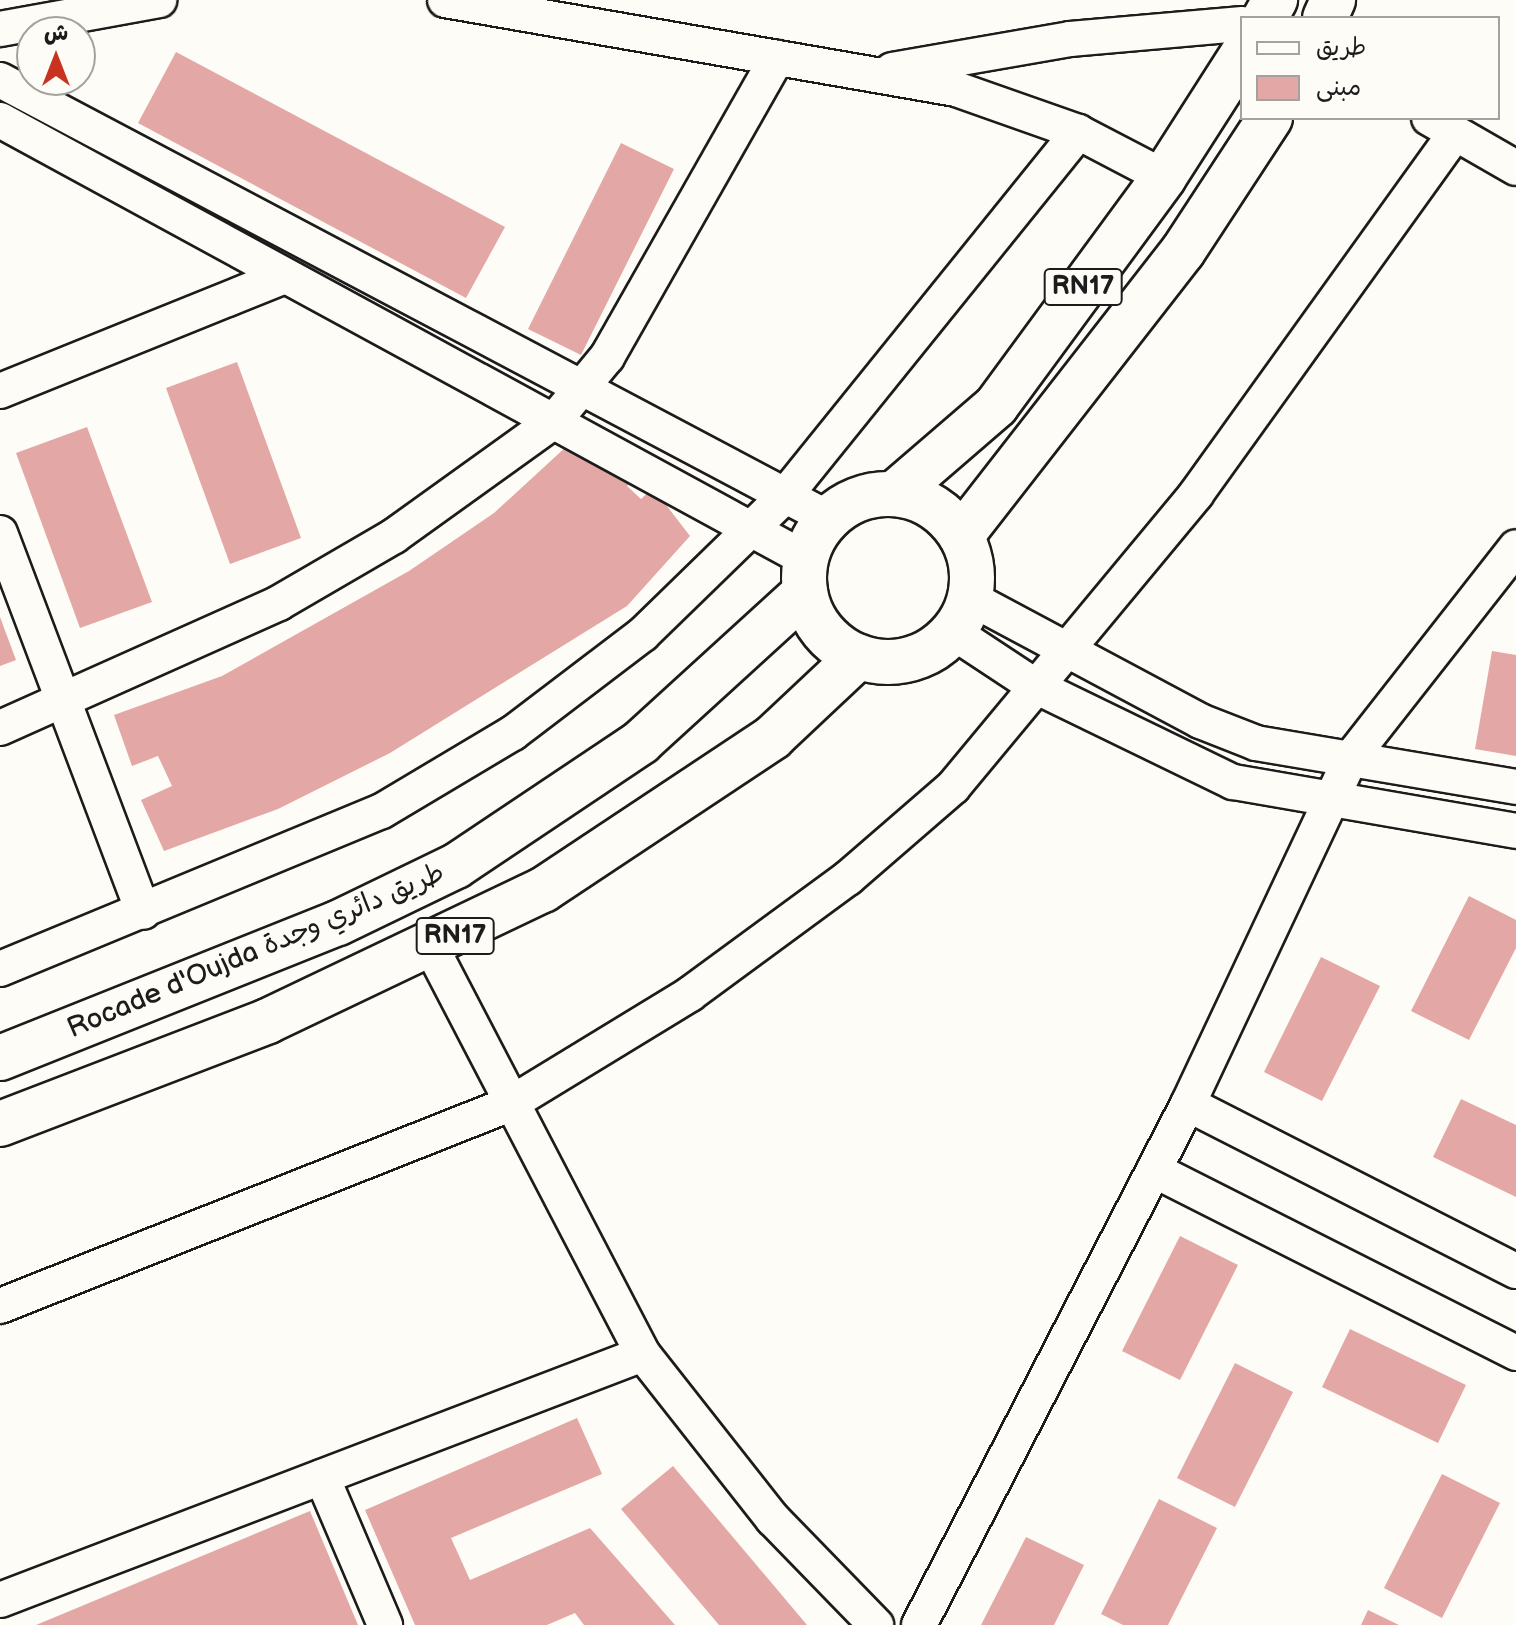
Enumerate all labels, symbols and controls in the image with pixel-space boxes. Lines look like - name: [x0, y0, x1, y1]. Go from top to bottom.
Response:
- north arrow: [16, 16, 96, 96]
- legend: [1240, 16, 1500, 120]
- text: ش: [44, 20, 68, 47]
- text: طريق: [1316, 33, 1366, 62]
- text: مبنى: [1316, 73, 1361, 102]
- road number: RN17: [1043, 265, 1123, 309]
- street label: Rocade d'Oujda طريق دائري وجدة: [62, 856, 450, 1046]
- road number: RN17: [415, 914, 495, 958]

